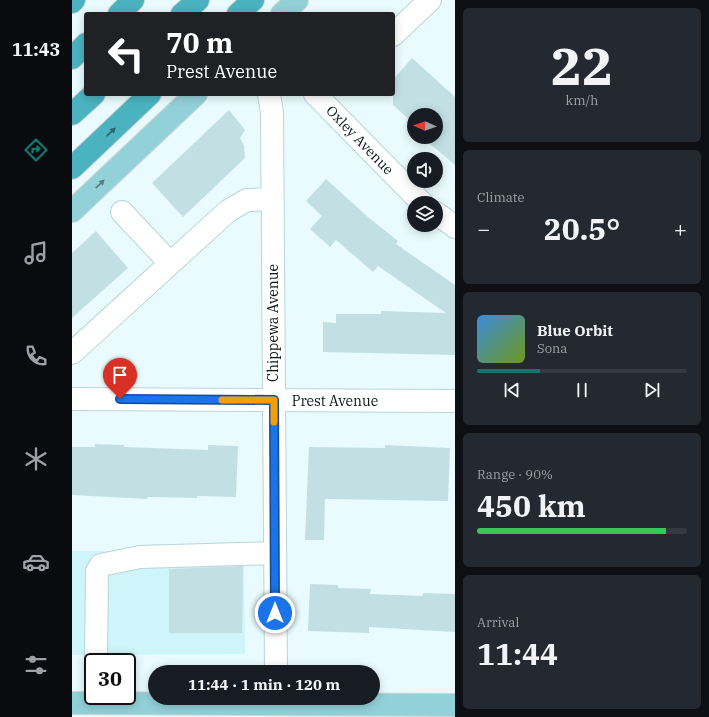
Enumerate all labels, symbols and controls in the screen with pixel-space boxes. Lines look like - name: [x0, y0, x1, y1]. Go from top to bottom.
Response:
- text: 70 m: [166, 24, 233, 61]
- icon: left: [100, 28, 152, 80]
- text: 22: [551, 32, 613, 99]
- text: 11:43: [12, 38, 60, 61]
- text: Prest Avenue: [166, 60, 277, 83]
- text: km/h: [566, 92, 598, 109]
- street label: Oxley Avenue: [322, 102, 398, 178]
- north arrow: [407, 108, 443, 144]
- map controls: [407, 108, 443, 232]
- one-way arrow: [105, 127, 116, 136]
- icon: directions: [22, 136, 50, 164]
- button: sound: [407, 152, 443, 188]
- one-way arrow: [96, 180, 105, 189]
- text: Climate: [477, 189, 524, 206]
- button: layers: [407, 196, 443, 232]
- text: 20.5°: [544, 209, 620, 248]
- text: −: [477, 214, 490, 243]
- text: +: [674, 214, 687, 243]
- icon: music: [22, 239, 50, 267]
- street label: Chippewa Avenue: [264, 264, 282, 382]
- text: Blue Orbit: [537, 321, 613, 340]
- text: Sona: [537, 340, 567, 357]
- icon: phone: [22, 342, 50, 370]
- pin: [103, 358, 137, 399]
- icon: arrive: [109, 364, 131, 386]
- icon: previous: [501, 379, 523, 401]
- icon: pause: [571, 379, 593, 401]
- icon: next: [641, 379, 663, 401]
- street label: Prest Avenue: [292, 392, 378, 410]
- icon: climate: [22, 445, 50, 473]
- text: Range · 90%: [477, 466, 553, 483]
- text: 450 km: [477, 486, 586, 525]
- icon: car: [22, 548, 50, 576]
- position arrow: [254, 592, 296, 634]
- text: Arrival: [477, 614, 519, 631]
- text: 11:44: [477, 634, 558, 673]
- icon: filters: [22, 651, 50, 679]
- speed limit sign: 30: [84, 653, 136, 705]
- text: 11:44 · 1 min · 120 m: [188, 675, 340, 694]

